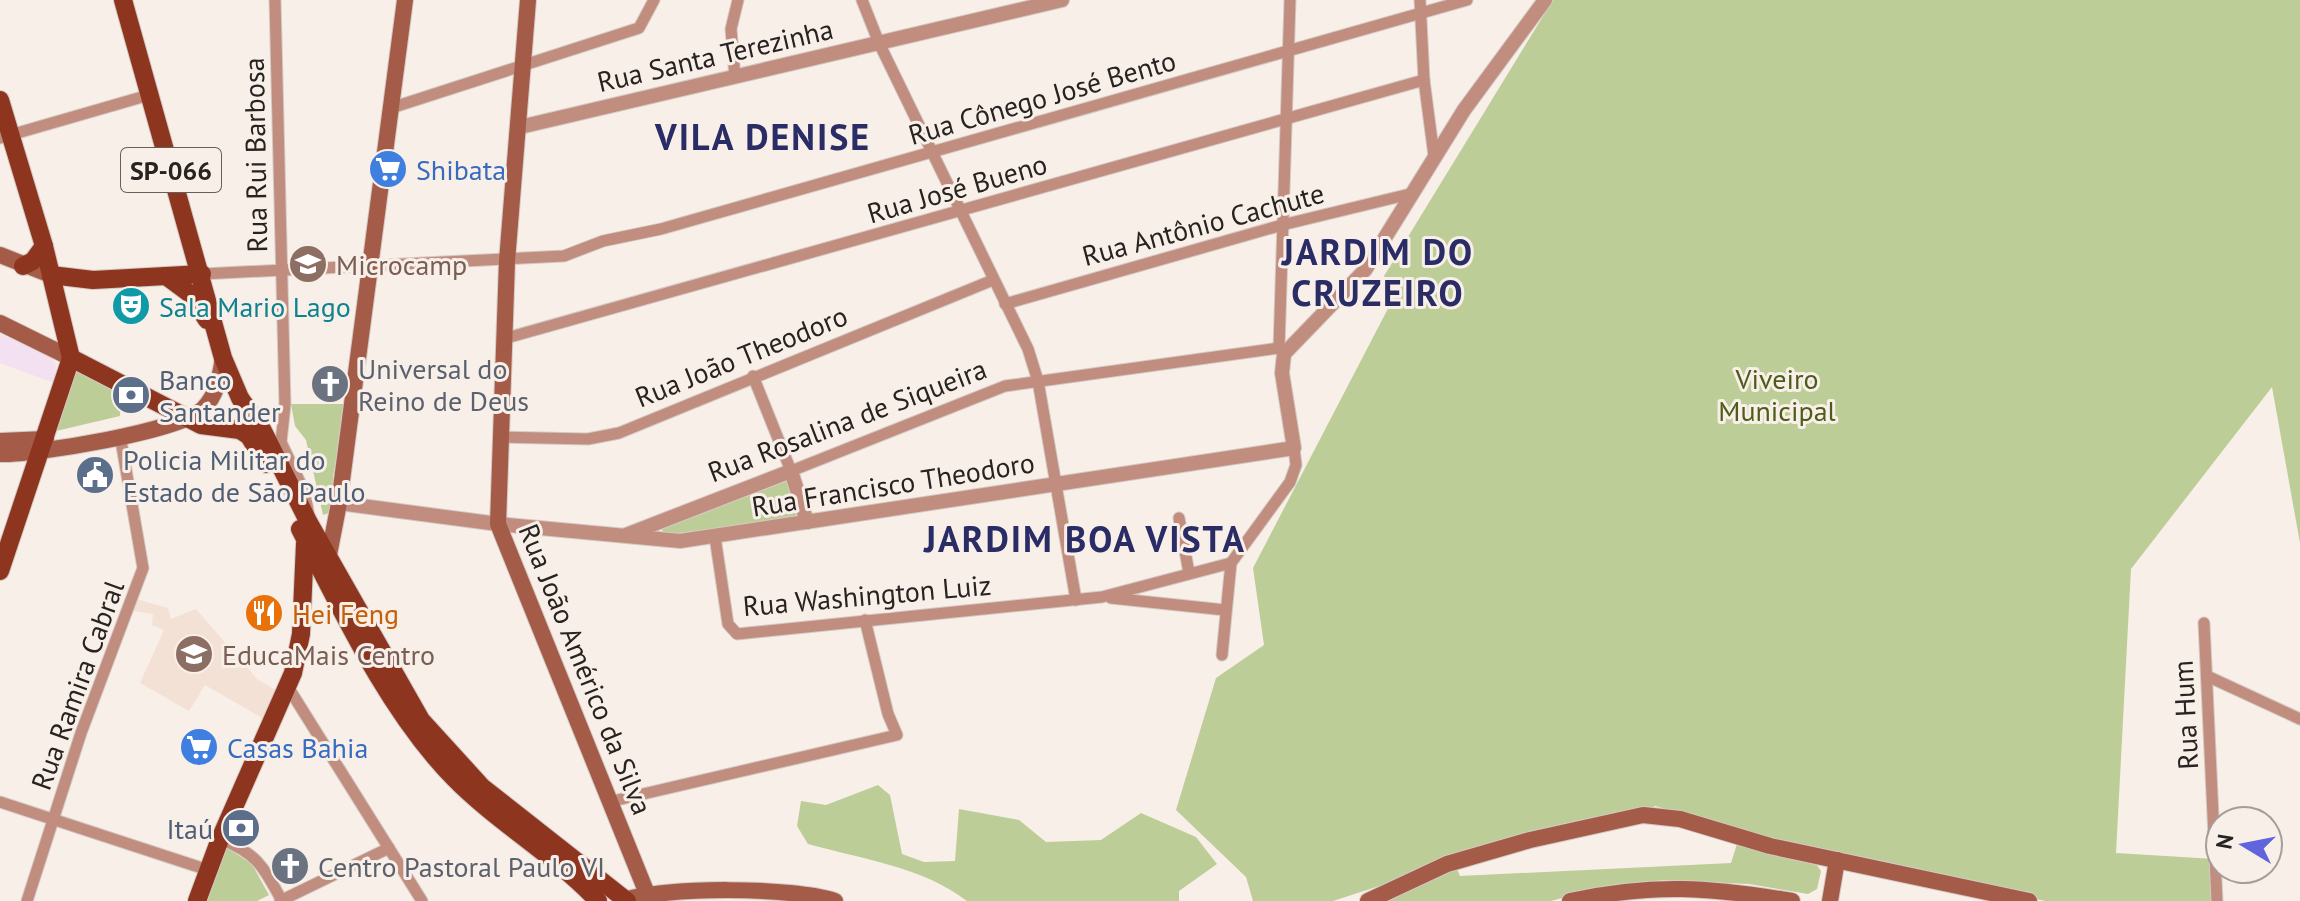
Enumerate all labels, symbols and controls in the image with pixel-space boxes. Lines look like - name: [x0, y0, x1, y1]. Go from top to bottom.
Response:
- street label: Rua Santa Terezinha: [593, 10, 837, 100]
- street label: Rua Cônego José Bento: [904, 41, 1180, 153]
- street label: Rua Rui Barbosa: [235, 57, 275, 253]
- district label: VILA DENISE: [654, 113, 871, 160]
- street label: Rua José Bueno: [863, 145, 1051, 231]
- road number: SP-066: [121, 148, 221, 192]
- supermarket icon: Shibata: [367, 148, 409, 190]
- place label: Shibata: [416, 151, 506, 188]
- street label: Rua Antônio Cachute: [1078, 174, 1328, 274]
- district label: JARDIM DO CRUZEIRO: [1281, 228, 1474, 316]
- school or university icon: Microcamp: [287, 243, 329, 285]
- place label: Microcamp: [336, 246, 467, 283]
- theatre icon: Sala Mario Lago: [110, 285, 152, 327]
- place label: Sala Mario Lago: [159, 288, 351, 325]
- street label: Rua João Theodoro: [629, 297, 853, 415]
- place label: Universal do Reino de Deus: [358, 350, 529, 419]
- street label: Rua Rosalina de Siqueira: [702, 350, 992, 490]
- park label: Viveiro Municipal: [1718, 360, 1836, 429]
- place label: Banco Santander: [159, 361, 281, 430]
- church icon: Universal do Reino de Deus: [309, 363, 351, 405]
- bank icon: Banco Santander: [110, 374, 152, 416]
- place label: Policia Militar do Estado de São Paulo: [123, 441, 366, 510]
- street label: Rua Francisco Theodoro: [749, 443, 1037, 525]
- public building icon: Policia Militar do Estado de São Paulo: [74, 454, 116, 496]
- district label: JARDIM BOA VISTA: [923, 515, 1246, 562]
- street label: Rua João Américo da Silva: [511, 518, 661, 820]
- street label: Rua Washington Luiz: [741, 566, 993, 624]
- street label: Rua Ramira Cabral: [22, 575, 132, 795]
- restaurant icon: Hei Feng: [243, 592, 285, 634]
- place label: Hei Feng: [292, 595, 399, 632]
- school or university icon: EducaMais Centro: [173, 633, 215, 675]
- place label: EducaMais Centro: [222, 636, 435, 673]
- street label: Rua Hum: [2164, 659, 2206, 771]
- supermarket icon: Casas Bahia: [178, 726, 220, 768]
- place label: Casas Bahia: [227, 729, 368, 766]
- north arrow: [2204, 805, 2284, 885]
- bank icon: Itaú: [220, 807, 262, 849]
- place label: Itaú: [166, 810, 213, 847]
- text: N: [2209, 832, 2239, 851]
- church icon: Centro Pastoral Paulo VI: [269, 845, 311, 887]
- place label: Centro Pastoral Paulo VI: [318, 848, 605, 885]

